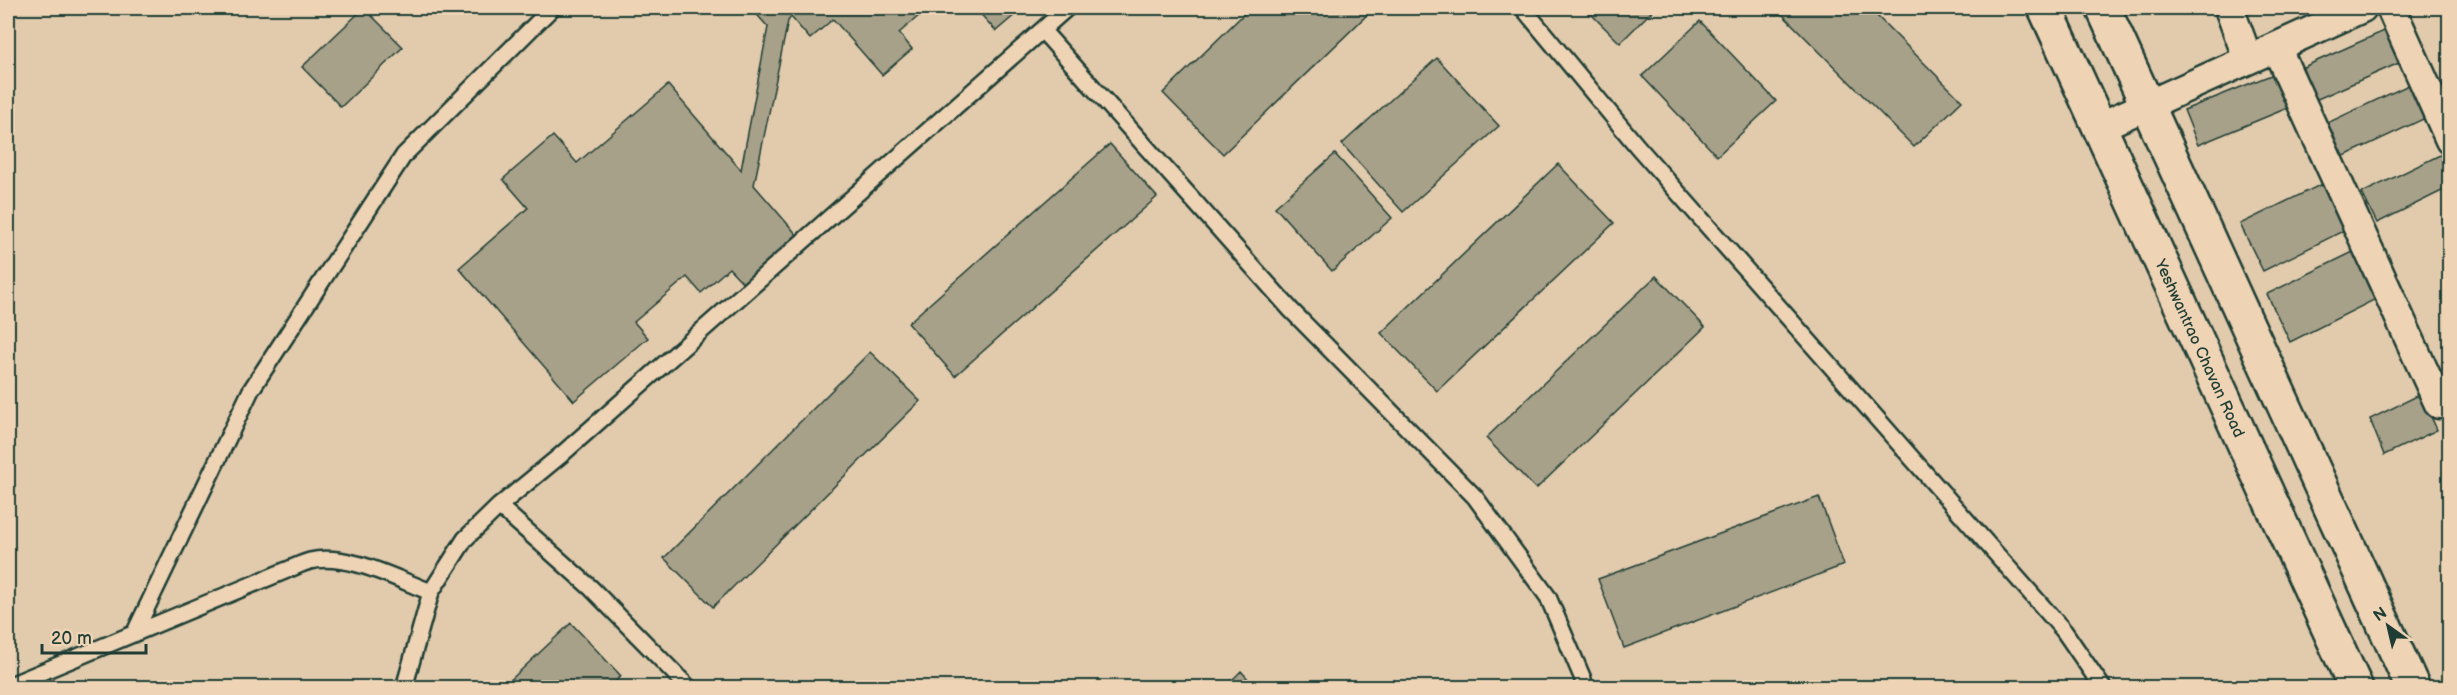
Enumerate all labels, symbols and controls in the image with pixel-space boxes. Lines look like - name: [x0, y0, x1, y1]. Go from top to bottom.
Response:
- street label: Yeshwantrao Chavan Road: [2150, 256, 2248, 441]
- north arrow: [2358, 596, 2418, 656]
- text: N: [2370, 604, 2391, 626]
- scale bar: [42, 617, 146, 655]
- text: 20 m: [51, 628, 92, 649]

